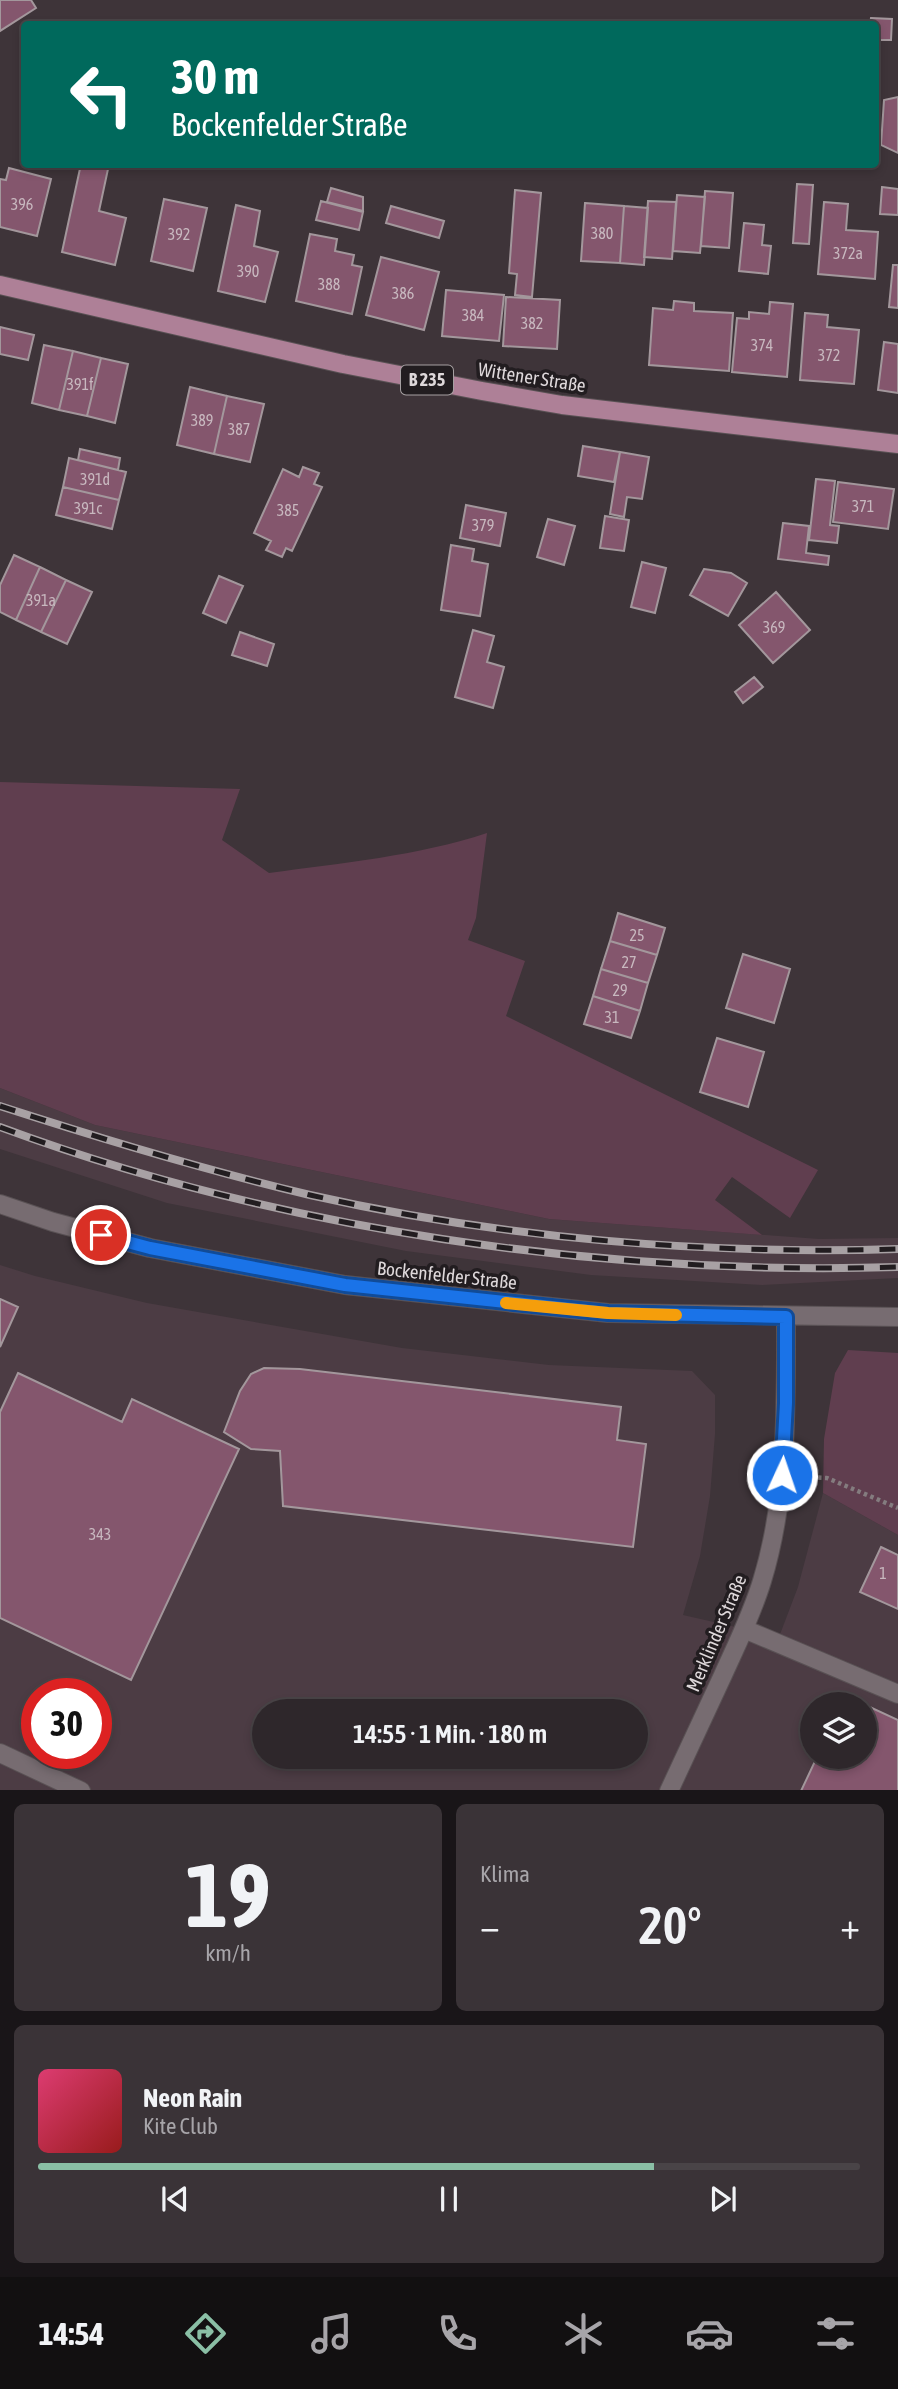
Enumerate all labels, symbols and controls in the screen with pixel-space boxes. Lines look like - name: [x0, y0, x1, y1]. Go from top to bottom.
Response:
- text: 30 m: [171, 48, 259, 104]
- icon: left: [56, 49, 147, 140]
- text: Bockenfelder Straße: [171, 106, 407, 143]
- house number: 396: [11, 195, 33, 213]
- house number: 380: [591, 224, 613, 242]
- house number: 392: [168, 225, 190, 243]
- house number: 372a: [833, 244, 863, 262]
- house number: 390: [237, 262, 259, 280]
- house number: 388: [318, 275, 340, 293]
- house number: 386: [392, 284, 414, 302]
- house number: 384: [462, 306, 484, 324]
- house number: 382: [521, 314, 543, 332]
- house number: 374: [751, 336, 773, 354]
- house number: 372: [818, 346, 840, 364]
- street label: Wittener Straße: [477, 358, 587, 396]
- road number: B 235: [401, 366, 453, 394]
- house number: 391f: [67, 375, 94, 393]
- house number: 389: [191, 411, 213, 429]
- house number: 387: [228, 420, 250, 438]
- house number: 391d: [80, 470, 110, 488]
- house number: 371: [852, 497, 874, 515]
- house number: 391c: [74, 499, 102, 517]
- house number: 385: [277, 501, 299, 519]
- house number: 379: [472, 516, 494, 534]
- house number: 391a: [26, 591, 56, 609]
- house number: 369: [763, 618, 785, 636]
- house number: 25: [629, 926, 645, 944]
- house number: 27: [621, 953, 637, 971]
- house number: 29: [612, 981, 628, 999]
- house number: 31: [604, 1008, 620, 1026]
- pin: [71, 1205, 131, 1265]
- icon: arrive: [82, 1216, 120, 1254]
- street label: Bockenfelder Straße: [376, 1257, 518, 1293]
- position arrow: [745, 1438, 819, 1512]
- house number: 343: [89, 1525, 111, 1543]
- house number: 1: [879, 1564, 887, 1582]
- street label: Merklinder Straße: [681, 1571, 751, 1695]
- speed limit sign: 30: [21, 1678, 112, 1769]
- map controls: [800, 1692, 877, 1769]
- button: layers: [800, 1692, 877, 1769]
- text: 14:55 · 1 Min. · 180 m: [353, 1719, 547, 1749]
- text: 19: [185, 1842, 271, 1946]
- text: Klima: [480, 1861, 530, 1887]
- text: 20°: [638, 1895, 702, 1955]
- text: −: [480, 1904, 500, 1947]
- text: +: [840, 1904, 860, 1947]
- text: km/h: [205, 1940, 251, 1966]
- text: Neon Rain: [143, 2083, 242, 2113]
- text: Kite Club: [143, 2113, 218, 2139]
- icon: previous: [156, 2180, 194, 2218]
- icon: pause: [430, 2180, 468, 2218]
- icon: next: [704, 2180, 742, 2218]
- icon: directions: [181, 2309, 230, 2358]
- icon: music: [307, 2309, 356, 2358]
- icon: phone: [433, 2309, 482, 2358]
- icon: climate: [559, 2309, 608, 2358]
- icon: car: [685, 2309, 734, 2358]
- icon: filters: [811, 2309, 860, 2358]
- text: 14:54: [38, 2315, 104, 2352]

